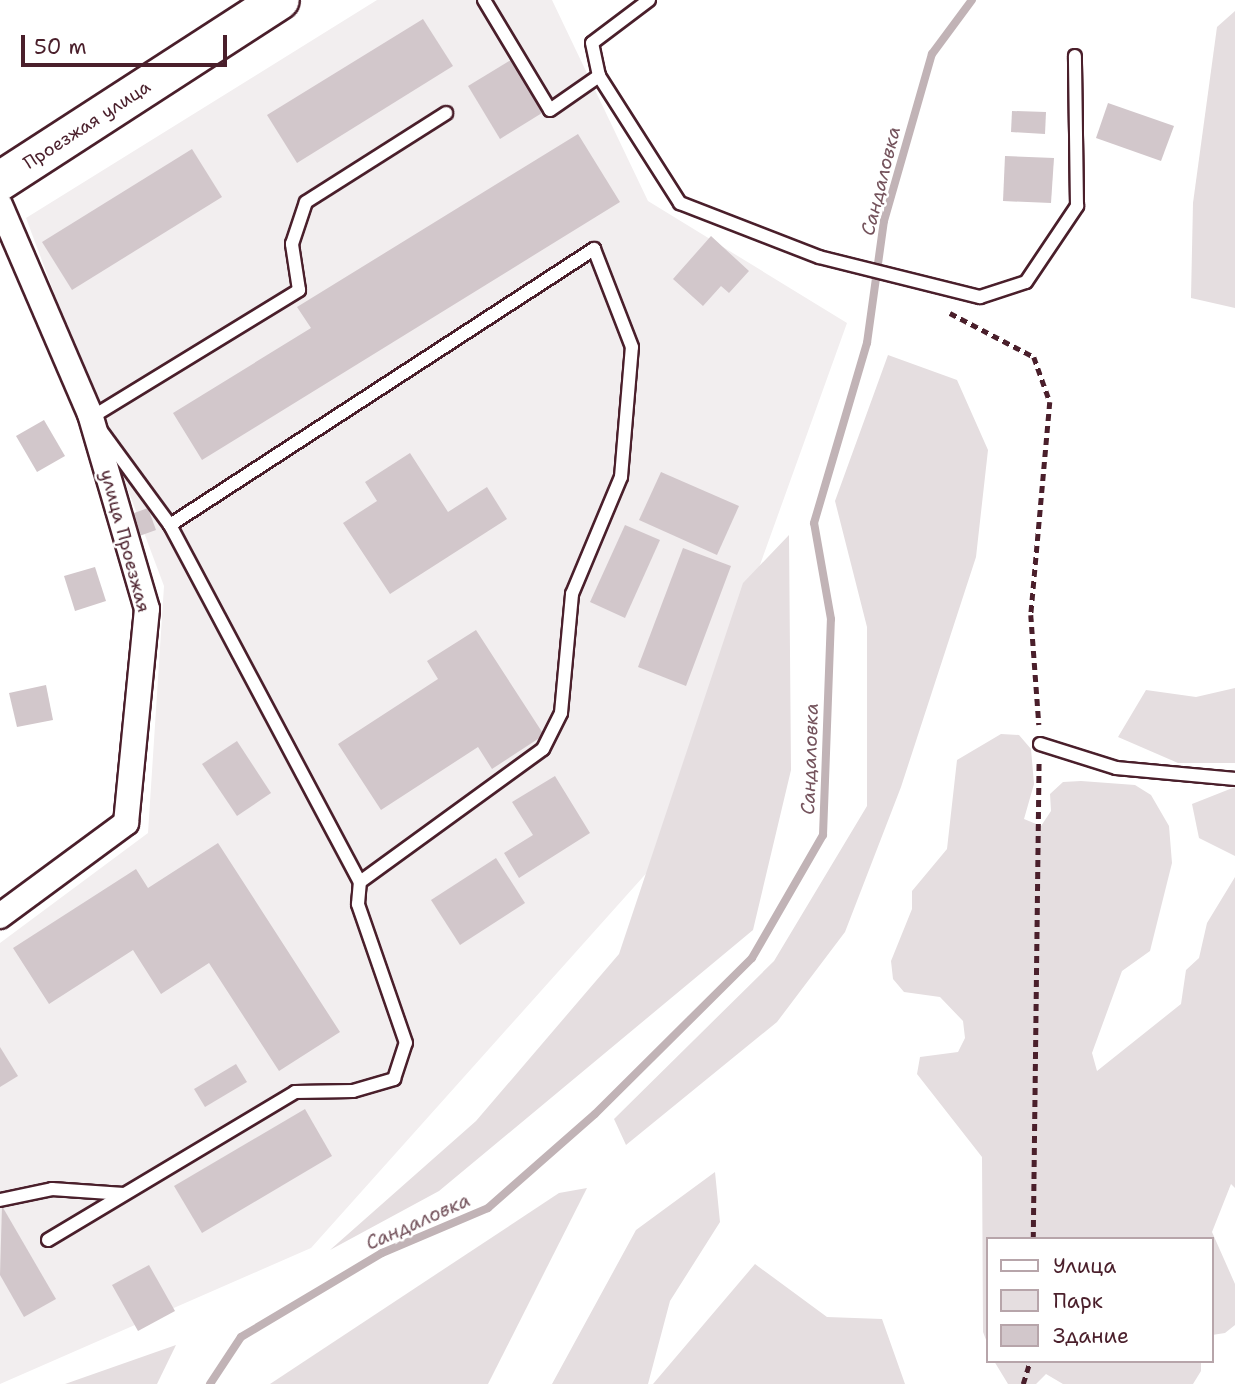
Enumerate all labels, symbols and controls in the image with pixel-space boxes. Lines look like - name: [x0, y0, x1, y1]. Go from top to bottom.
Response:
- scale bar: [24, 21, 231, 65]
- text: 50 m: [34, 33, 87, 61]
- street label: Проезжая улица: [20, 76, 154, 174]
- water label: Сандаловка: [856, 124, 906, 238]
- street label: улица Проезжая: [96, 467, 154, 615]
- water label: Сандаловка: [797, 703, 823, 815]
- water label: Сандаловка: [362, 1189, 474, 1255]
- legend: [986, 1237, 1214, 1363]
- text: Улица: [1053, 1252, 1116, 1280]
- text: Парк: [1053, 1287, 1103, 1315]
- text: Здание: [1053, 1322, 1129, 1350]

